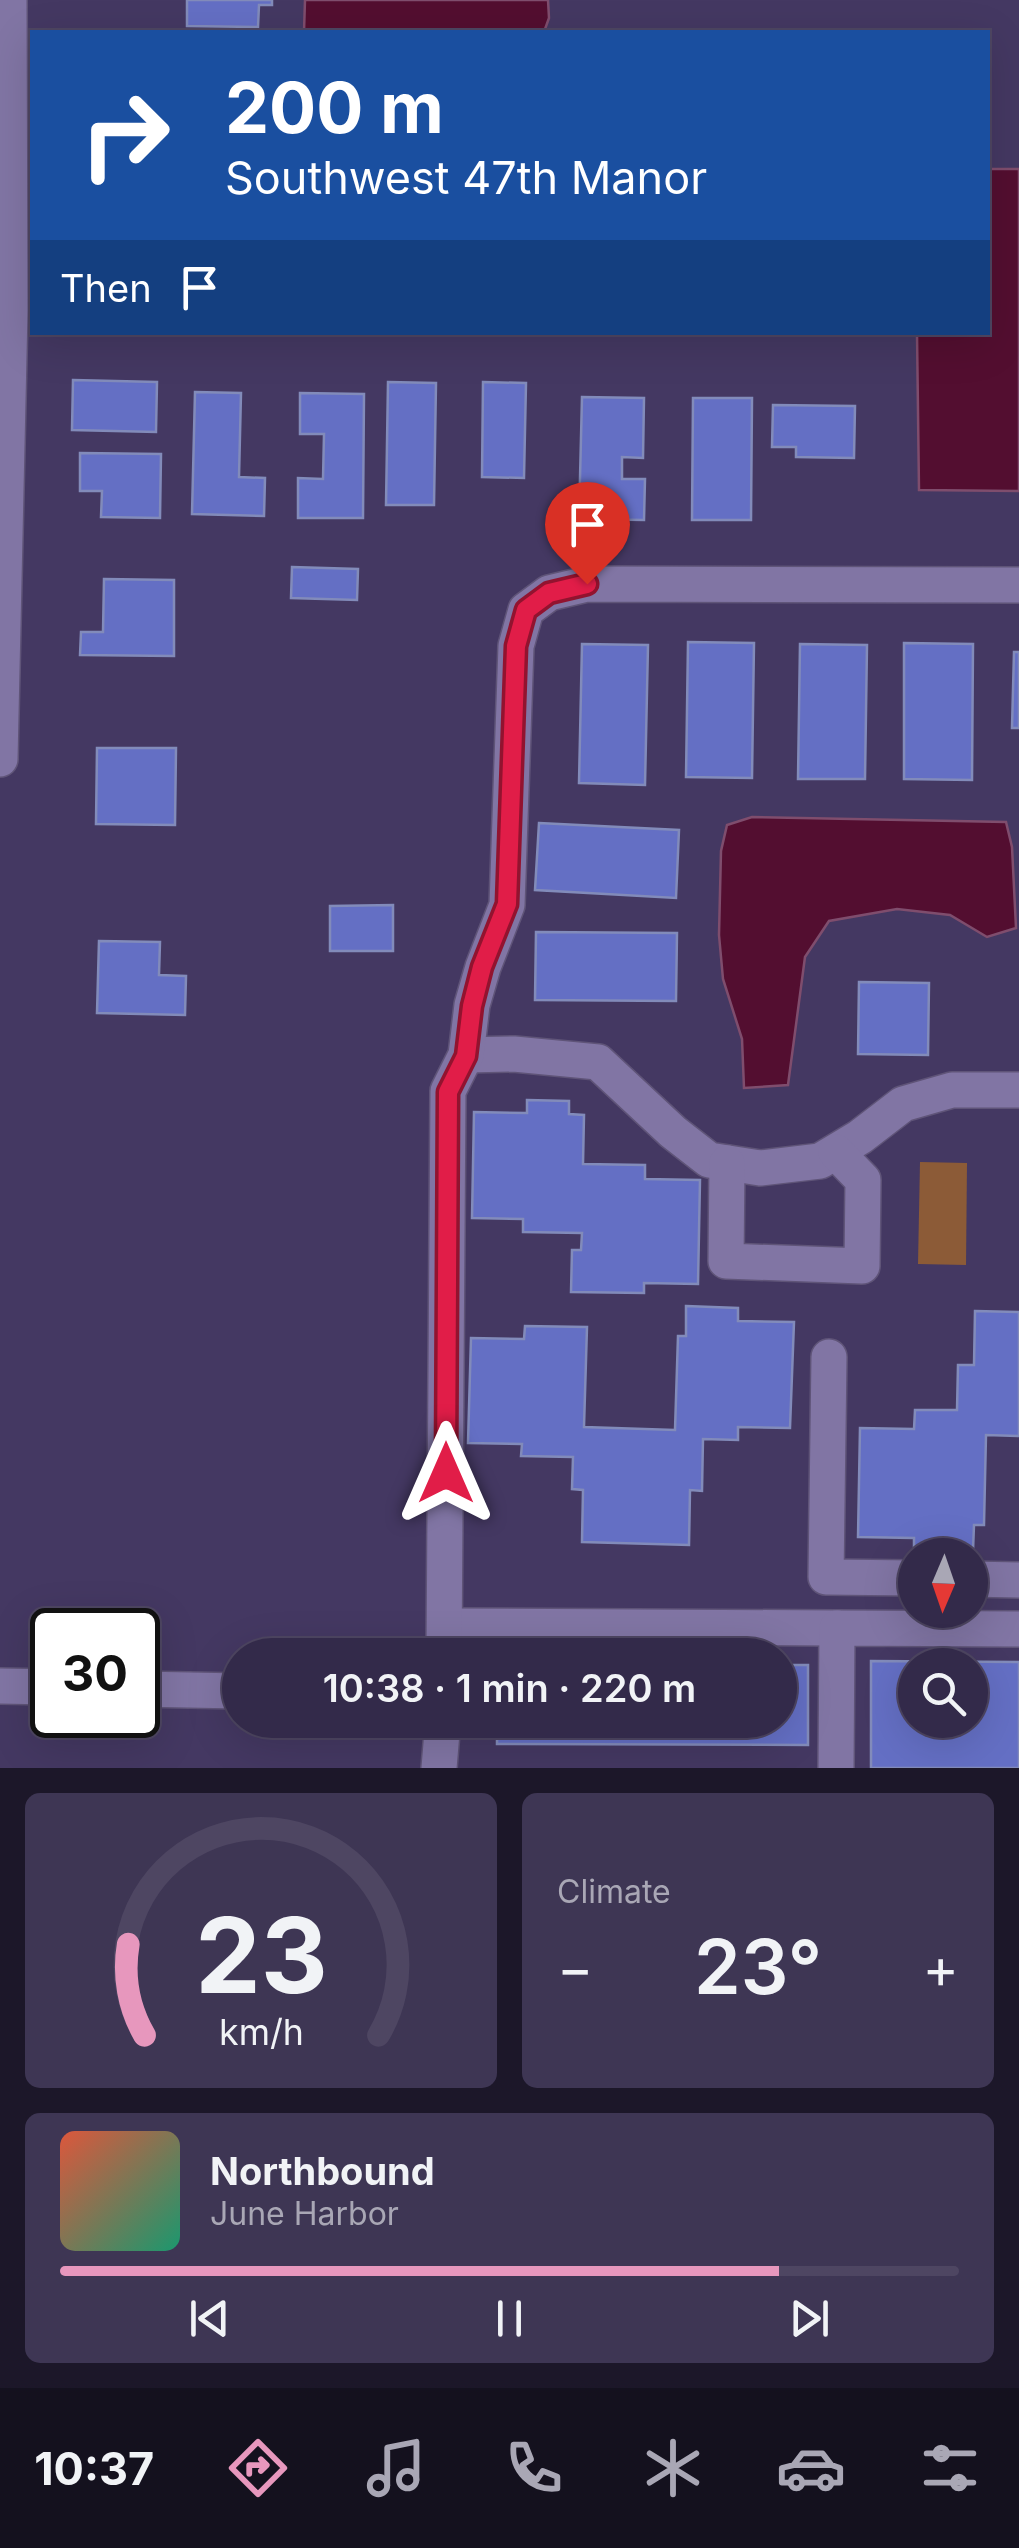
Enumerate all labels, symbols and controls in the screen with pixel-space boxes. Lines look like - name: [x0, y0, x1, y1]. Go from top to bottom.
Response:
- text: 200 m: [225, 65, 444, 150]
- icon: right: [60, 70, 190, 200]
- text: Southwest 47th Manor: [225, 150, 707, 205]
- icon: arrive: [172, 260, 227, 315]
- text: Then: [60, 265, 152, 311]
- pin: [545, 482, 630, 585]
- icon: arrive: [560, 497, 615, 552]
- position arrow: [394, 1421, 498, 1525]
- north arrow: [898, 1538, 988, 1628]
- map controls: [898, 1538, 988, 1738]
- speed limit sign: 30: [30, 1608, 160, 1738]
- button: search: [898, 1648, 988, 1738]
- text: 10:38 · 1 min · 220 m: [323, 1665, 696, 1711]
- text: Climate: [557, 1872, 671, 1911]
- text: 23: [195, 1892, 327, 2018]
- text: 23°: [694, 1921, 822, 2012]
- text: −: [557, 1935, 593, 2001]
- text: +: [923, 1935, 959, 2001]
- text: km/h: [219, 2010, 303, 2054]
- text: Northbound: [210, 2148, 435, 2194]
- text: June Harbor: [210, 2194, 399, 2233]
- icon: previous: [182, 2291, 237, 2346]
- icon: pause: [482, 2291, 537, 2346]
- icon: next: [782, 2291, 837, 2346]
- icon: directions: [223, 2433, 293, 2503]
- icon: music: [361, 2433, 431, 2503]
- icon: phone: [499, 2433, 569, 2503]
- icon: climate: [638, 2433, 708, 2503]
- icon: car: [776, 2433, 846, 2503]
- icon: filters: [915, 2433, 985, 2503]
- text: 10:37: [34, 2441, 154, 2496]

